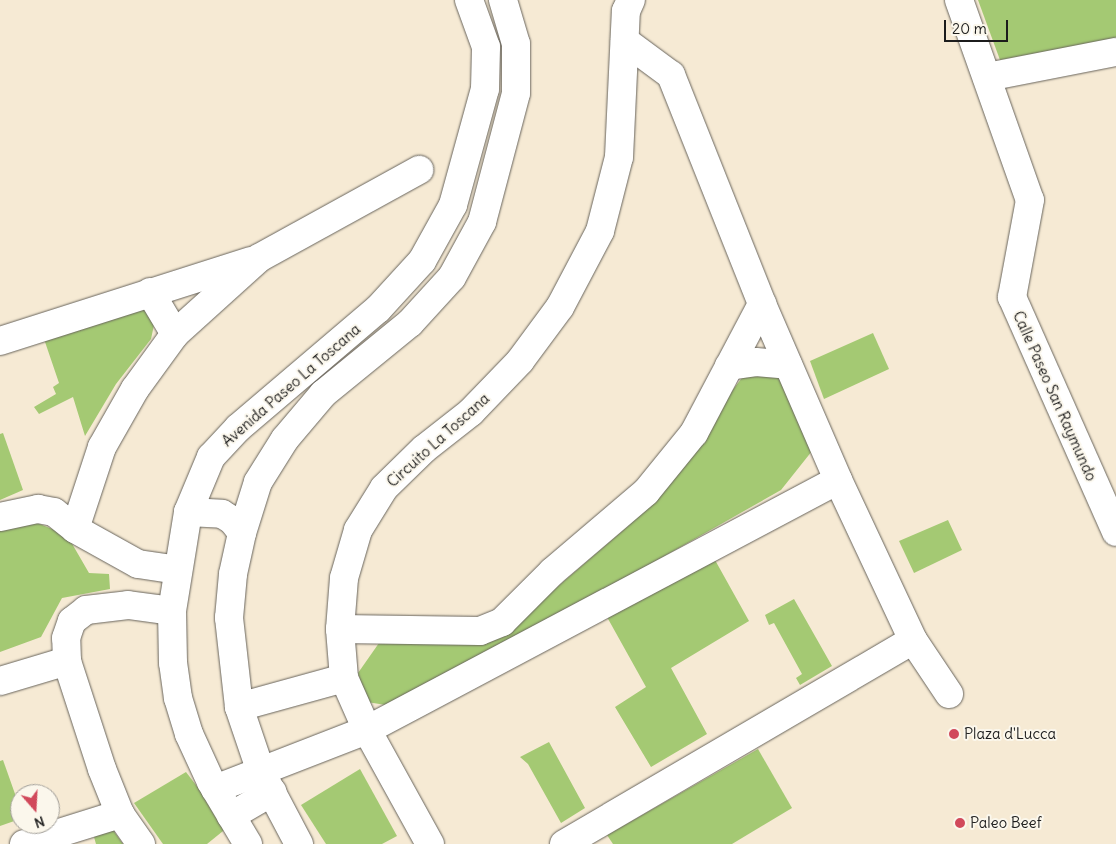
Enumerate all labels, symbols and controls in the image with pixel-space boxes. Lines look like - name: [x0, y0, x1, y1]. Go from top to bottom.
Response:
- scale bar: [946, 10, 1010, 42]
- text: 20 m: [952, 19, 987, 38]
- street label: Calle Paseo San Raymundo: [1009, 308, 1101, 484]
- street label: Avenida Paseo La Toscana: [218, 320, 364, 450]
- street label: Circuito La Toscana: [383, 389, 493, 491]
- place label: Plaza d'Lucca: [964, 725, 1056, 743]
- marker: Plaza d'Lucca: [948, 728, 960, 740]
- north arrow: [10, 784, 60, 834]
- text: N: [32, 812, 47, 832]
- place label: Paleo Beef: [970, 814, 1042, 832]
- marker: Paleo Beef: [954, 817, 966, 829]

